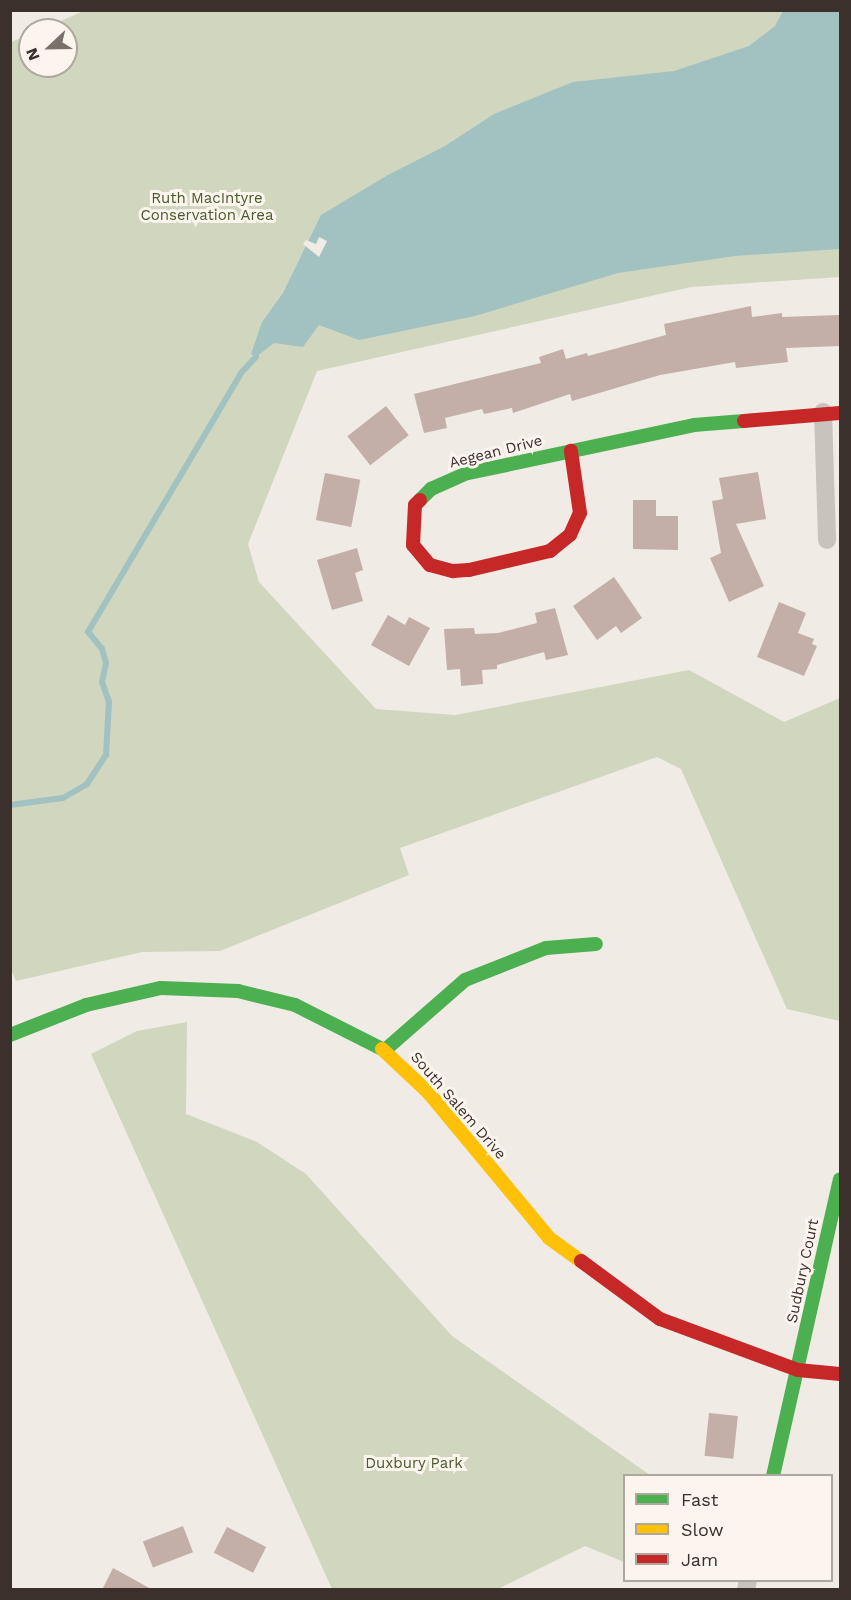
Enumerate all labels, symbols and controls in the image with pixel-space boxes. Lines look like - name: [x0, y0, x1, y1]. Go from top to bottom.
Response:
- north arrow: [18, 18, 78, 78]
- text: N: [22, 45, 44, 63]
- park label: Ruth MacIntyre Conservation Area: [140, 189, 274, 224]
- street label: Aegean Drive: [448, 432, 544, 472]
- street label: South Salem Drive: [406, 1049, 510, 1163]
- street label: Sudbury Court: [783, 1217, 823, 1325]
- park label: Duxbury Park: [365, 1455, 463, 1473]
- legend: [623, 1474, 833, 1582]
- text: Fast: [681, 1489, 718, 1510]
- text: Slow: [681, 1519, 724, 1540]
- text: Jam: [681, 1549, 718, 1570]

